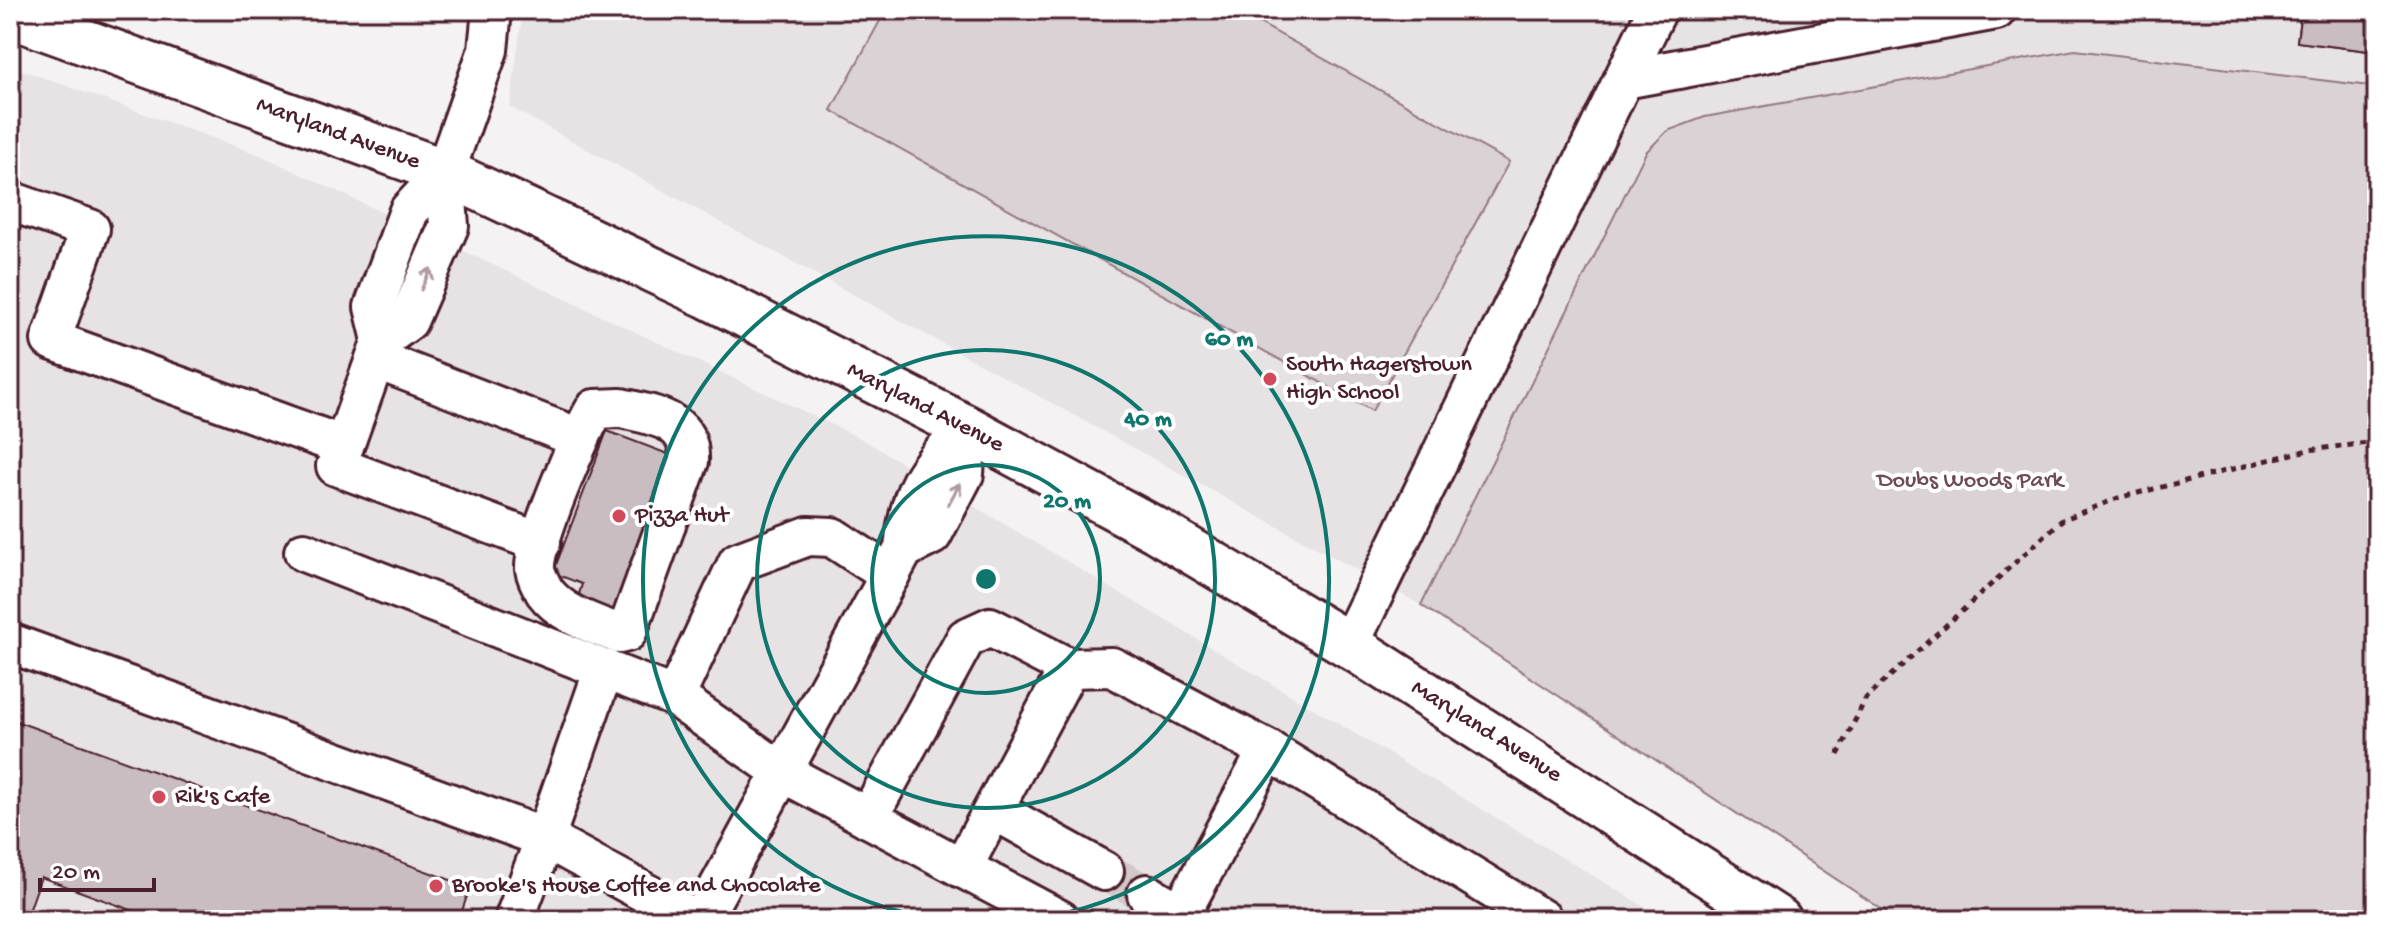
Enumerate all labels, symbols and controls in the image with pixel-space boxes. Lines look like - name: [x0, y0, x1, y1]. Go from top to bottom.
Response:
- street label: Maryland Avenue: [252, 91, 424, 177]
- one-way arrow: [420, 267, 435, 292]
- text: 60 m: [1205, 326, 1253, 355]
- place label: South Hagerstown High School: [1286, 351, 1472, 408]
- street label: Maryland Avenue: [842, 356, 1009, 460]
- marker: South Hagerstown High School: [1261, 370, 1279, 388]
- text: 40 m: [1123, 406, 1172, 435]
- park label: Doubs Woods Park: [1875, 467, 2065, 496]
- one-way arrow: [946, 482, 962, 506]
- text: 20 m: [1043, 488, 1091, 517]
- place label: Pizza Hut: [634, 502, 731, 531]
- marker: Pizza Hut: [610, 507, 628, 525]
- centre of rings: [972, 565, 1000, 593]
- street label: Maryland Avenue: [1405, 674, 1567, 790]
- place label: Rik's Cafe: [175, 783, 271, 812]
- marker: Rik's Cafe: [150, 788, 168, 806]
- scale bar: [40, 842, 154, 892]
- text: 20 m: [52, 859, 100, 888]
- place label: Brooke's House Coffee and Chocolate: [451, 872, 821, 901]
- marker: Brooke's House Coffee and Chocolate: [427, 877, 445, 895]

